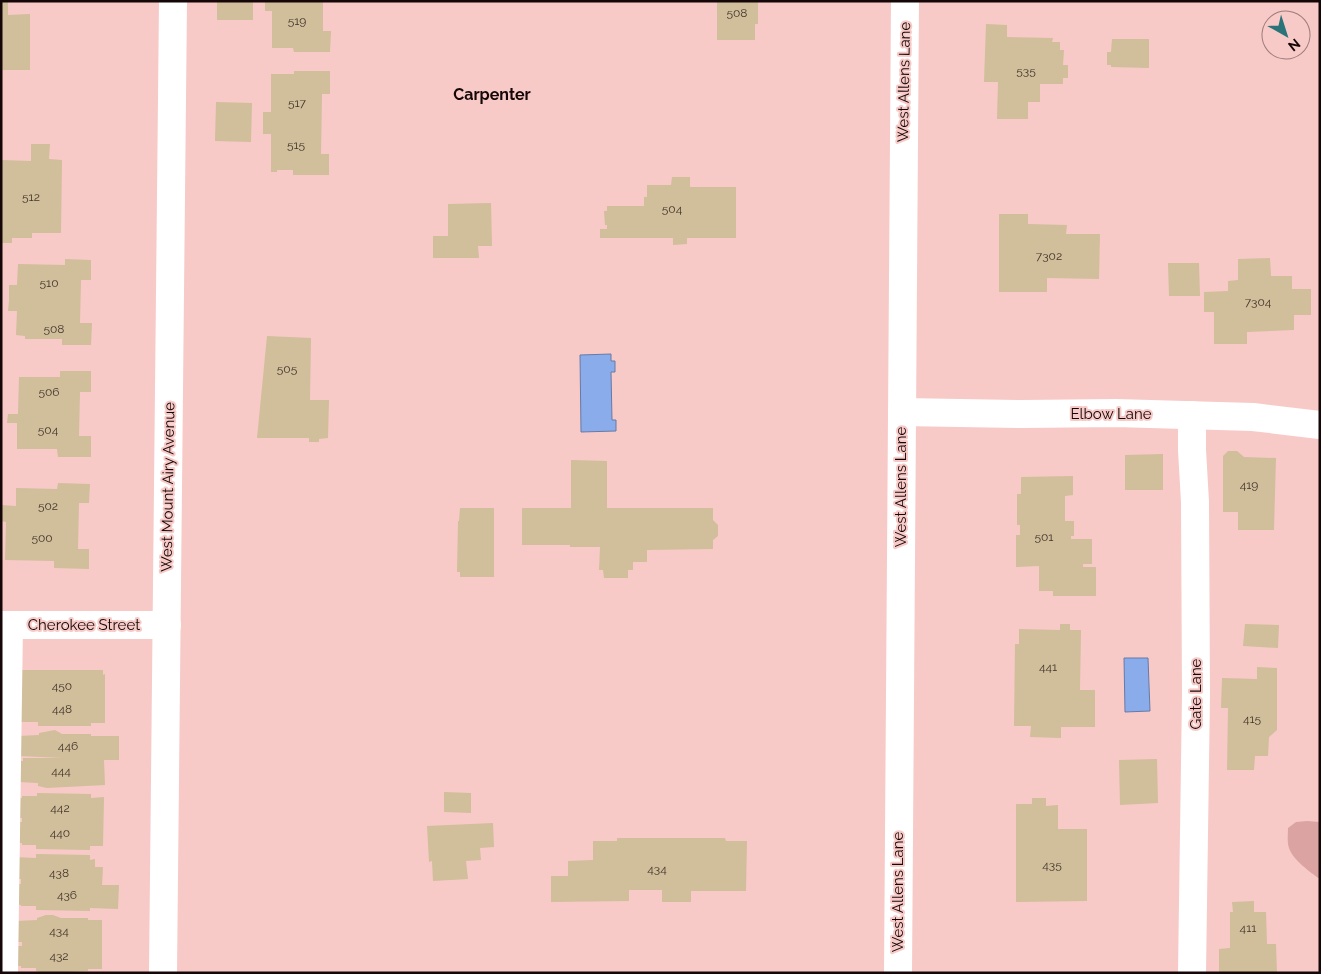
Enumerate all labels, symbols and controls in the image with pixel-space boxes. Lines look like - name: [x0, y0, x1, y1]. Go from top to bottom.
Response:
- house number: 508: [726, 6, 748, 20]
- north arrow: [1261, 10, 1311, 60]
- house number: 519: [288, 14, 306, 28]
- street label: West Allens Lane: [894, 21, 914, 142]
- text: N: [1285, 36, 1303, 55]
- house number: 535: [1016, 64, 1036, 78]
- district label: Carpenter: [453, 85, 531, 104]
- house number: 517: [288, 96, 307, 110]
- house number: 515: [287, 138, 306, 152]
- house number: 512: [22, 190, 40, 204]
- house number: 504: [662, 202, 683, 216]
- house number: 7302: [1036, 249, 1062, 263]
- house number: 510: [39, 276, 59, 290]
- house number: 7304: [1245, 295, 1272, 309]
- house number: 508: [43, 322, 65, 336]
- house number: 505: [277, 362, 298, 376]
- house number: 506: [38, 385, 60, 399]
- street label: West Mount Airy Avenue: [158, 402, 178, 572]
- street label: Elbow Lane: [1070, 405, 1152, 423]
- house number: 504: [38, 423, 59, 437]
- street label: West Allens Lane: [892, 427, 910, 547]
- house number: 419: [1240, 478, 1258, 492]
- house number: 502: [38, 499, 58, 513]
- house number: 501: [1034, 530, 1054, 544]
- house number: 500: [31, 531, 53, 545]
- street label: Cherokee Street: [28, 616, 140, 634]
- street label: Gate Lane: [1187, 658, 1205, 729]
- house number: 441: [1039, 660, 1057, 674]
- house number: 450: [52, 679, 72, 693]
- house number: 448: [52, 702, 72, 716]
- house number: 415: [1243, 712, 1262, 726]
- house number: 446: [58, 739, 78, 753]
- house number: 444: [51, 764, 71, 778]
- house number: 442: [50, 801, 70, 815]
- house number: 440: [50, 826, 70, 840]
- street label: West Allens Lane: [889, 832, 907, 952]
- house number: 435: [1042, 858, 1062, 872]
- house number: 434: [647, 862, 667, 876]
- house number: 438: [49, 866, 69, 880]
- house number: 436: [57, 888, 77, 902]
- house number: 411: [1240, 921, 1256, 935]
- house number: 434: [49, 924, 69, 938]
- house number: 432: [49, 949, 69, 963]

